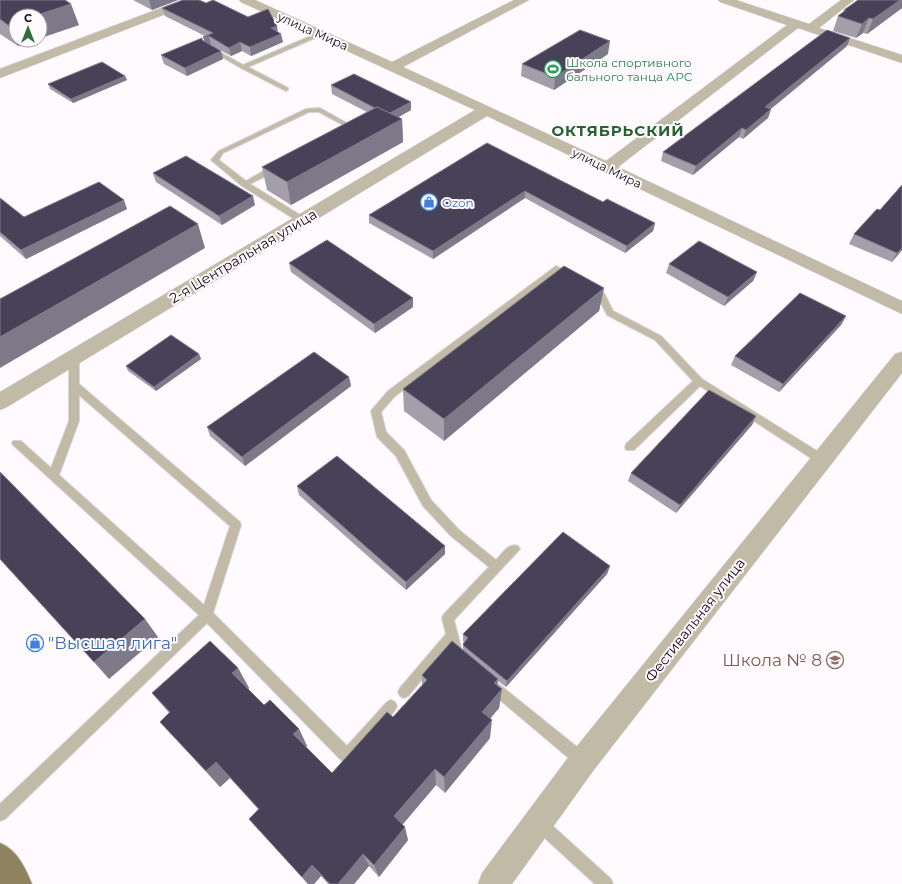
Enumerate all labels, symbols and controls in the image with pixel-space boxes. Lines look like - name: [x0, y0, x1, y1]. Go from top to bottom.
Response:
- north arrow: [8, 8, 48, 48]
- street label: улица Мира: [274, 8, 351, 53]
- text: С: [24, 11, 32, 25]
- place label: Школа спортивного бального танца АРС: [566, 55, 693, 84]
- sports icon: Школа спортивного бального танца АРС: [543, 59, 563, 79]
- district label: ОКТЯБРЬСКИЙ: [551, 121, 685, 140]
- street label: улица Мира: [569, 144, 644, 191]
- shop icon: Ozon: [419, 192, 439, 212]
- place label: Ozon: [442, 195, 474, 210]
- street label: 2-я Центральная улица: [166, 205, 320, 307]
- street label: Фестивальная улица: [641, 554, 749, 686]
- shop icon: "Высшая лига": [25, 633, 45, 653]
- place label: "Высшая лига": [48, 633, 177, 653]
- place label: Школа № 8: [722, 650, 822, 670]
- school or university icon: Школа № 8: [825, 650, 845, 670]

